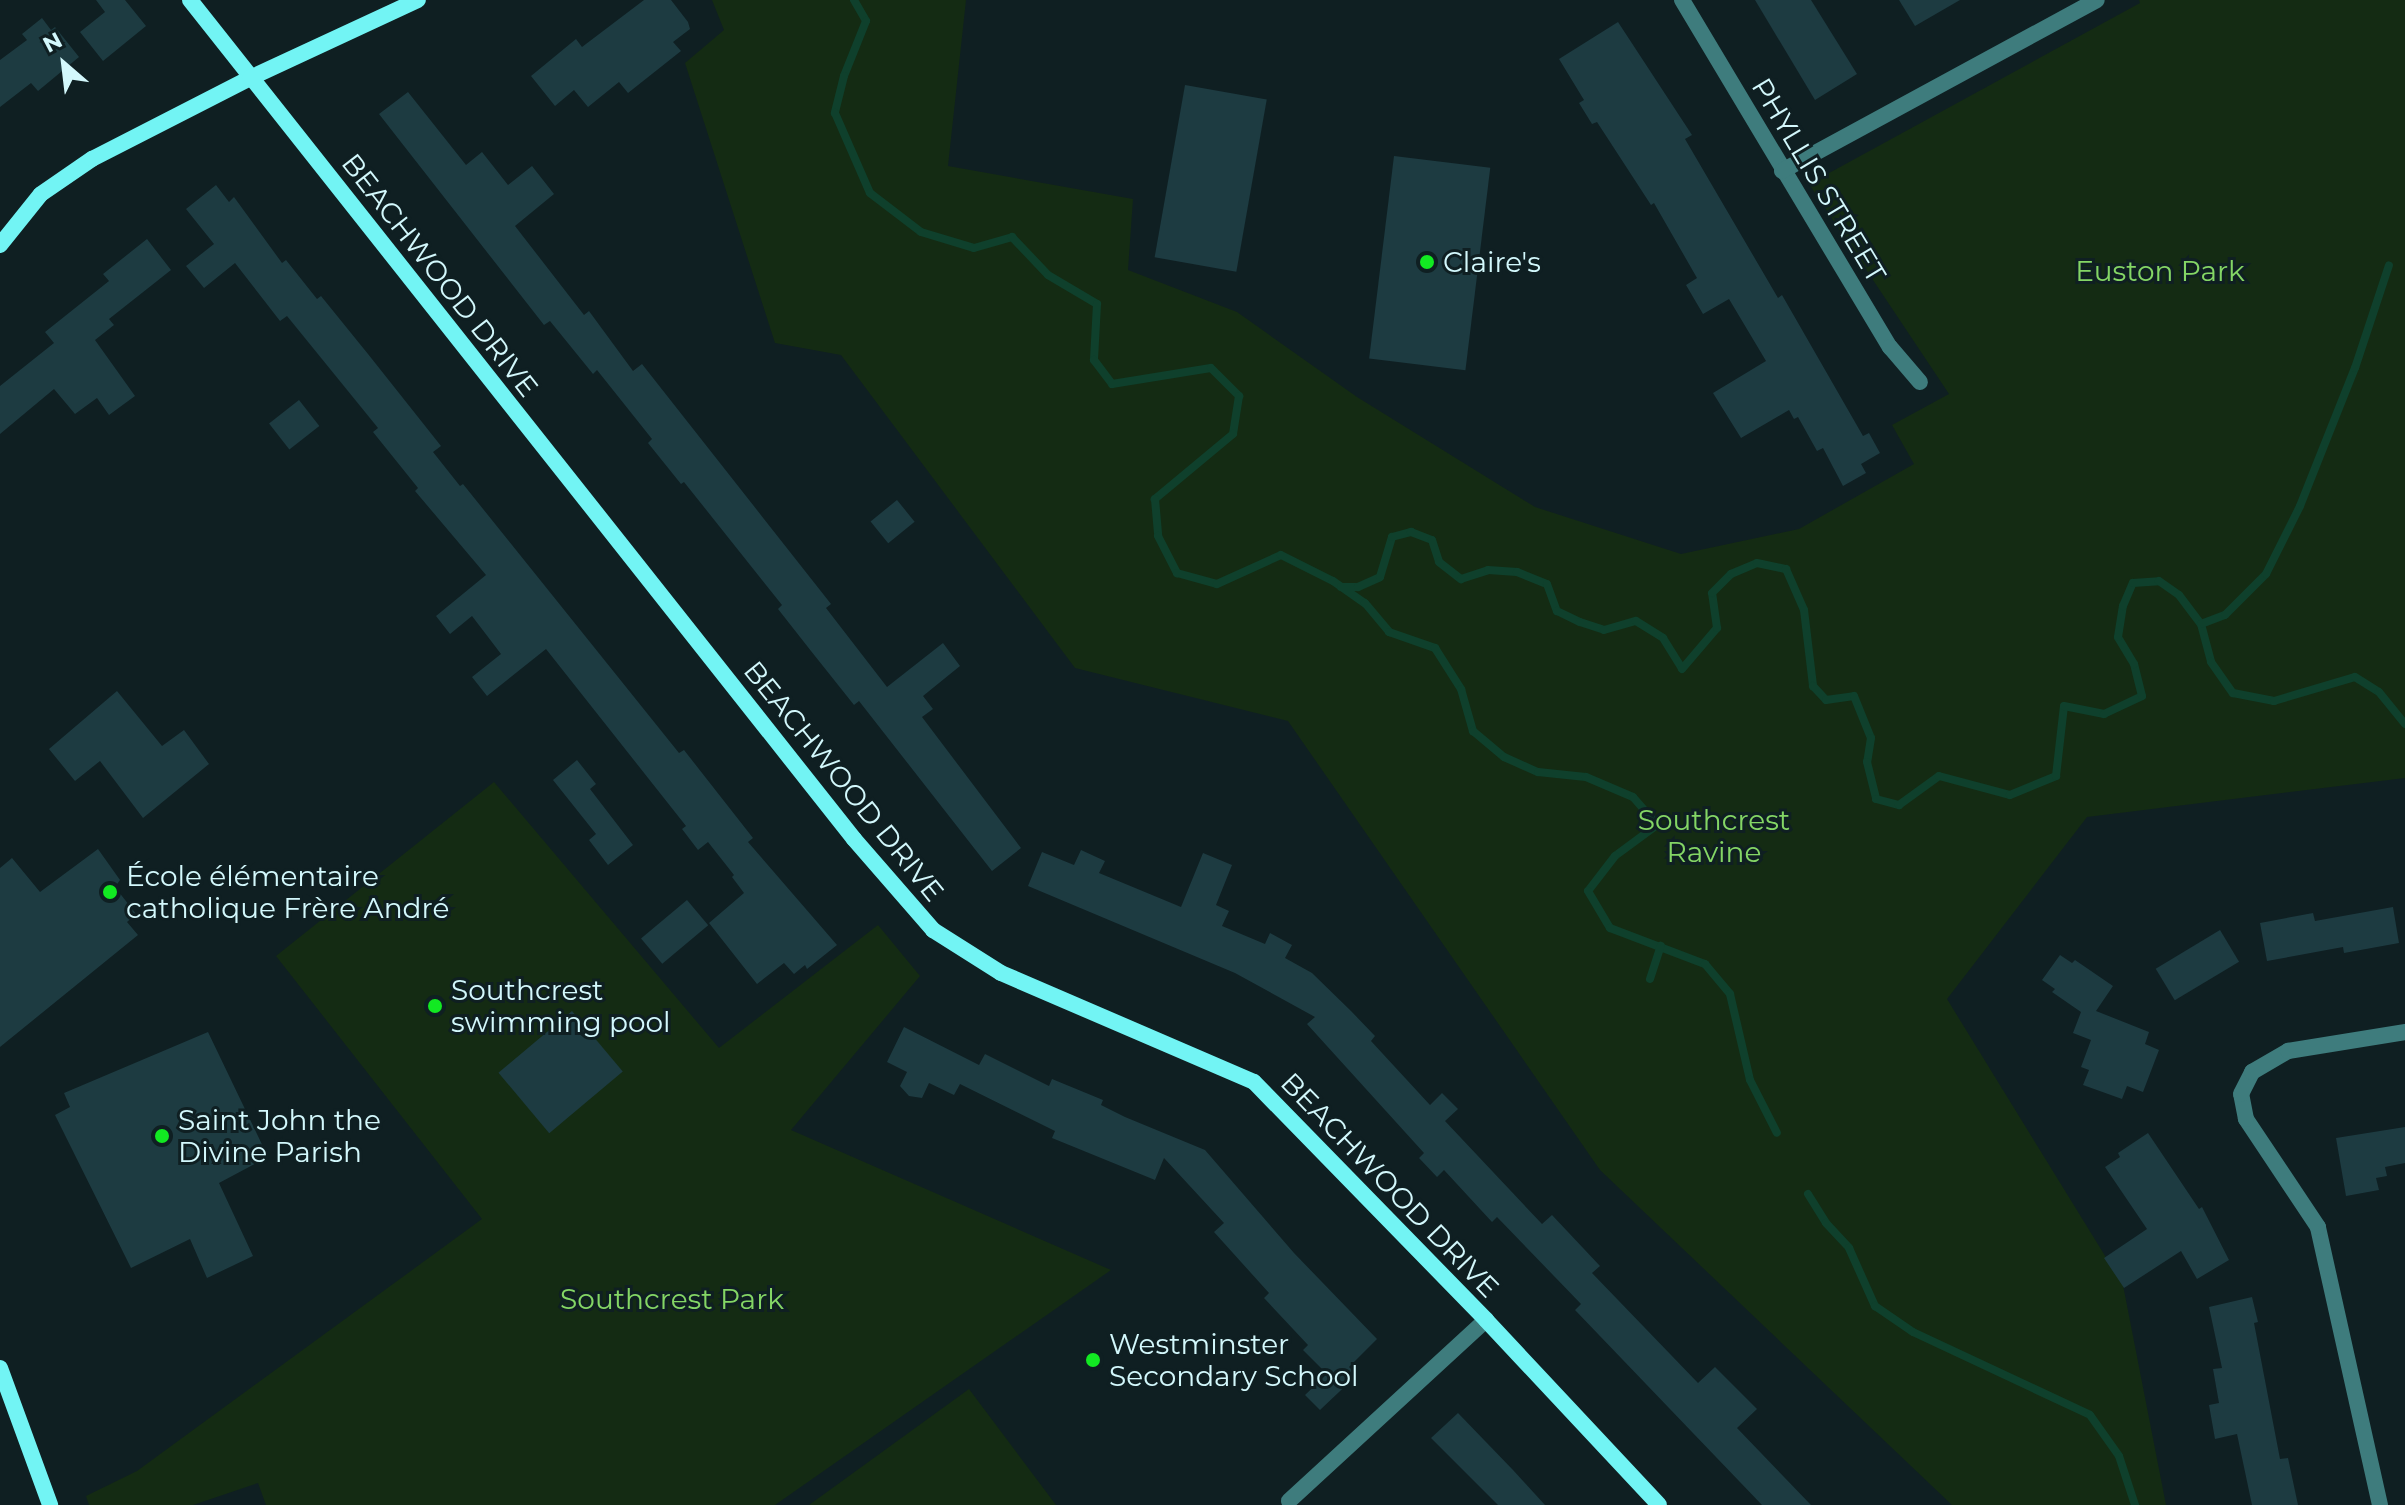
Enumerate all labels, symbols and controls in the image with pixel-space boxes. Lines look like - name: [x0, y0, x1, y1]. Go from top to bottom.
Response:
- north arrow: [24, 24, 104, 104]
- text: N: [38, 26, 67, 58]
- street label: PHYLLIS STREET: [1745, 72, 1893, 288]
- street label: BEACHWOOD DRIVE: [335, 147, 545, 403]
- place label: Claire's: [1443, 245, 1541, 279]
- marker: Claire's: [1418, 253, 1436, 271]
- park label: Euston Park: [2075, 254, 2245, 288]
- street label: BEACHWOOD DRIVE: [737, 654, 951, 908]
- park label: Southcrest Ravine: [1638, 803, 1790, 869]
- place label: École élémentaire catholique Frère André: [126, 859, 449, 925]
- marker: École élémentaire catholique Frère André: [101, 883, 119, 901]
- place label: Southcrest swimming pool: [451, 973, 671, 1039]
- marker: Southcrest swimming pool: [426, 997, 444, 1015]
- street label: BEACHWOOD DRIVE: [1274, 1066, 1506, 1304]
- place label: Saint John the Divine Parish: [178, 1103, 381, 1169]
- marker: Saint John the Divine Parish: [153, 1127, 171, 1145]
- park label: Southcrest Park: [560, 1282, 784, 1316]
- place label: Westminster Secondary School: [1109, 1327, 1359, 1393]
- marker: Westminster Secondary School: [1084, 1351, 1102, 1369]

